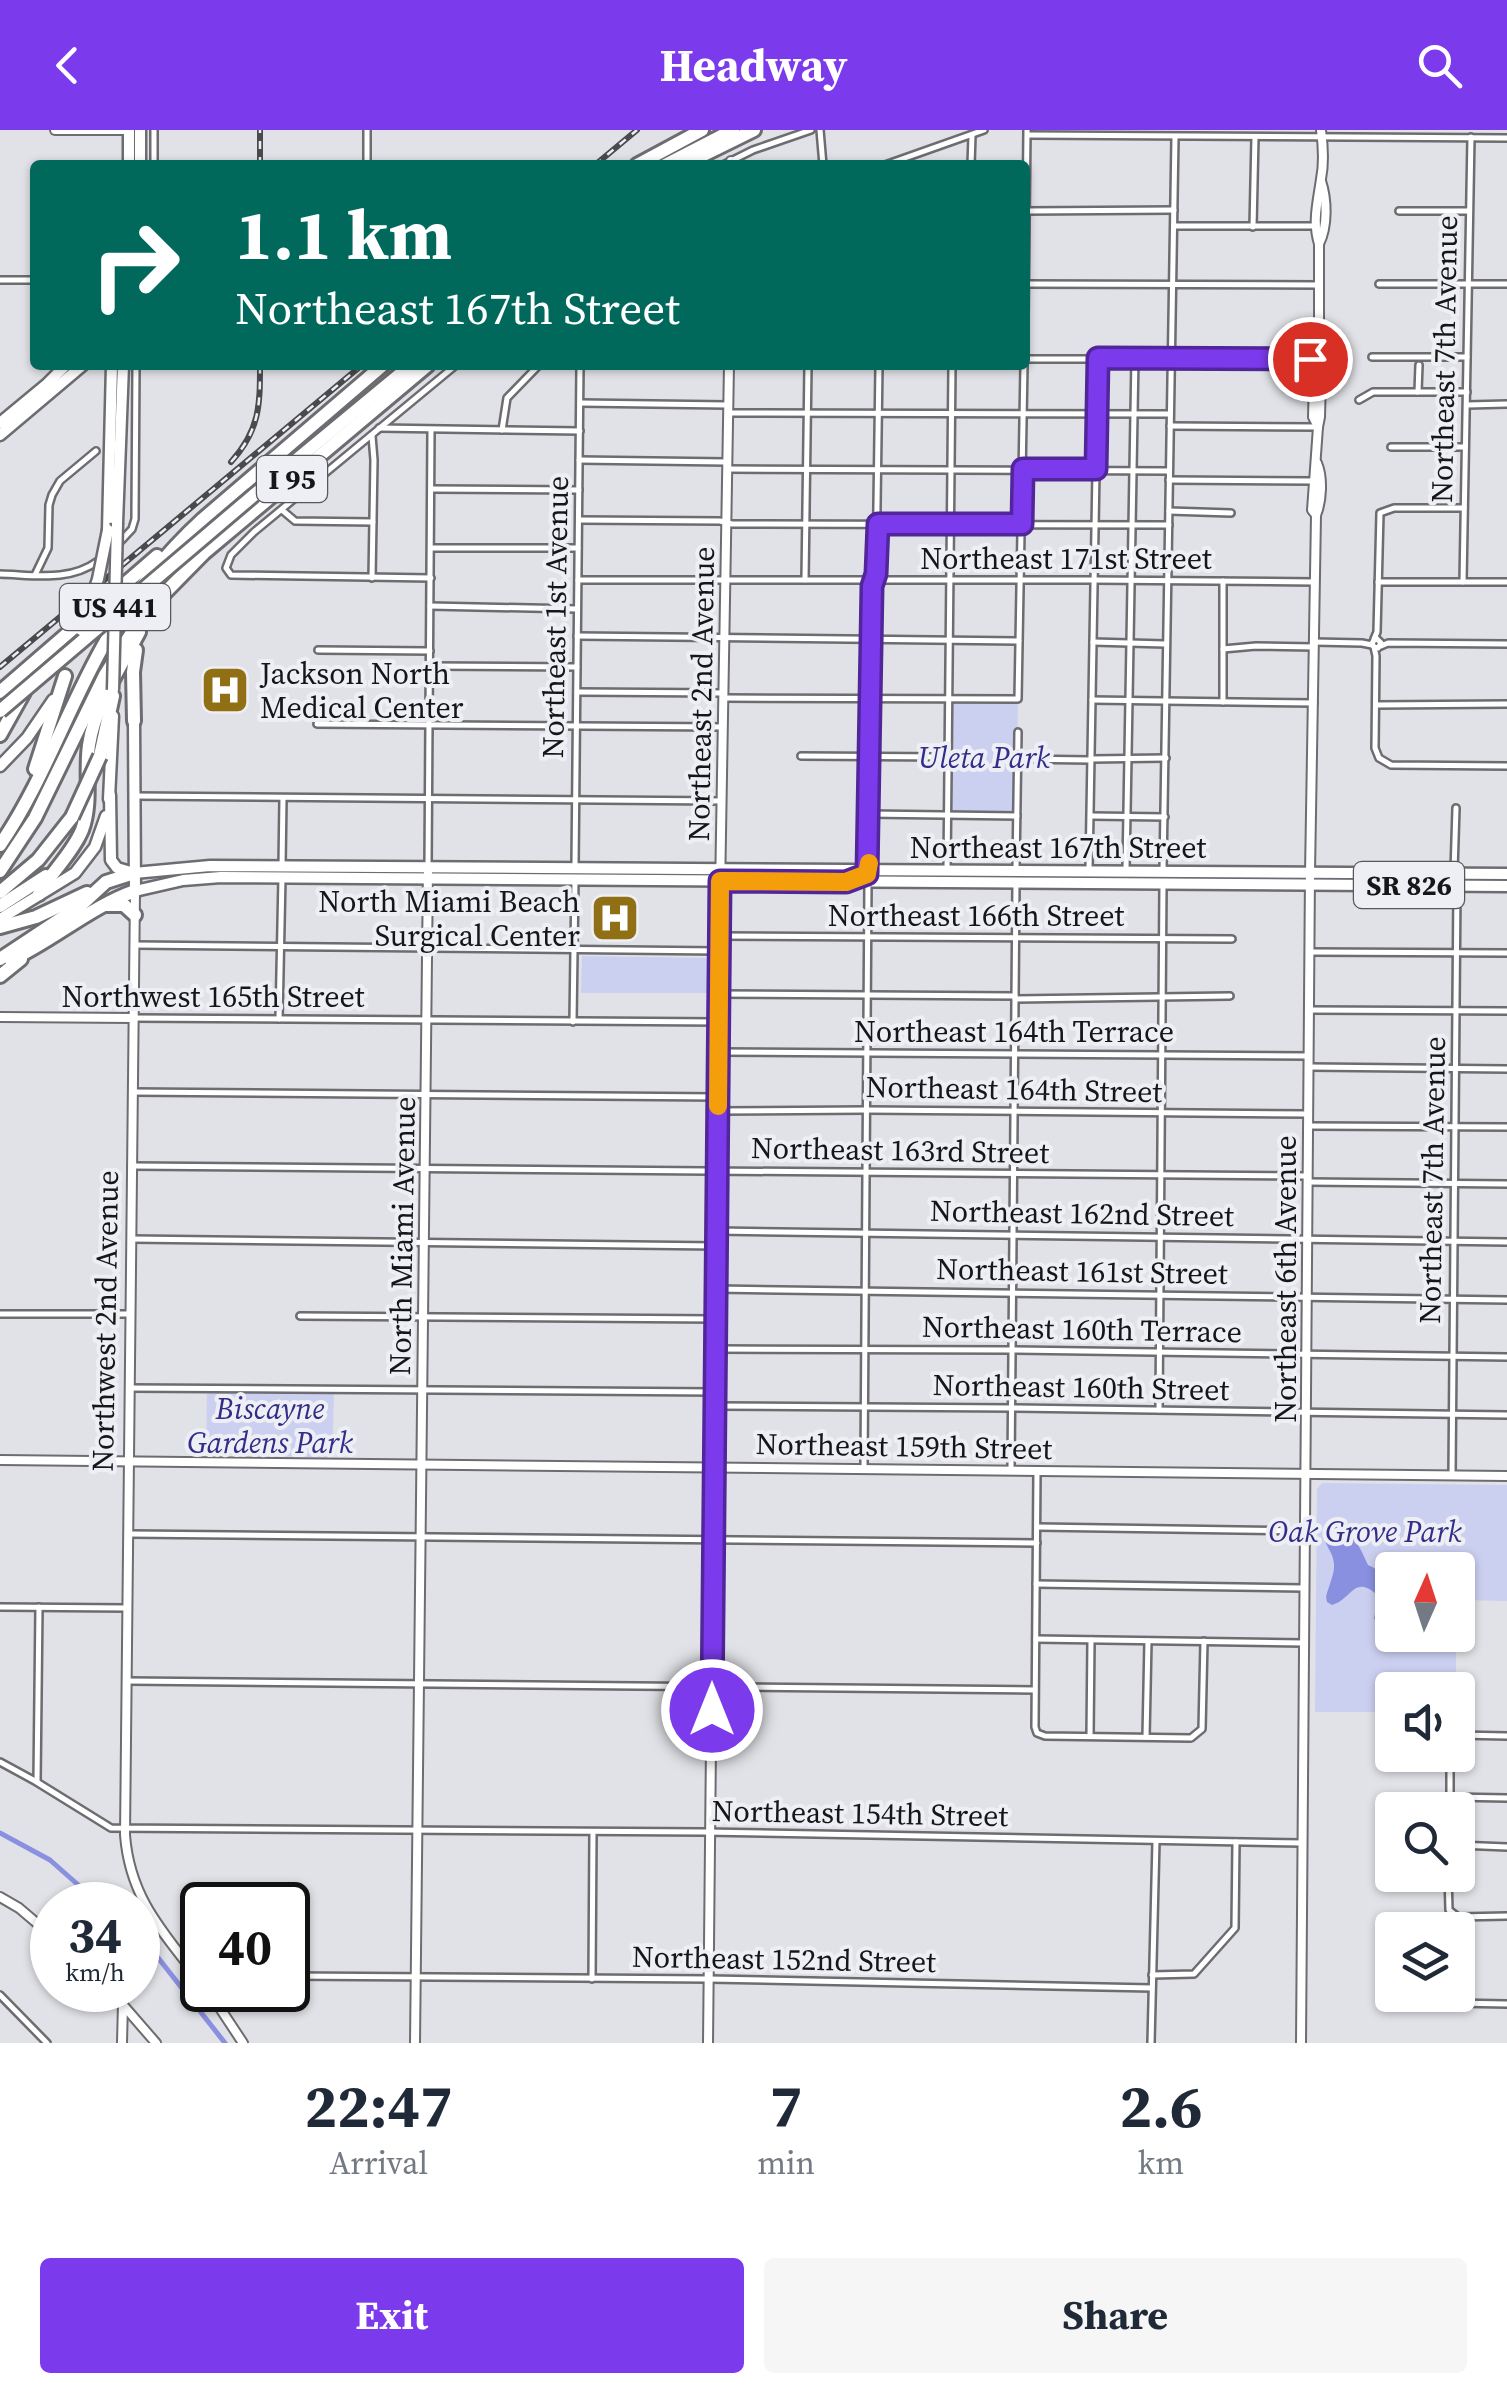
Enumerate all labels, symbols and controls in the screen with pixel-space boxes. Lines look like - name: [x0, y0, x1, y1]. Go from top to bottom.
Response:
- text: Headway: [659, 34, 848, 96]
- icon: back: [40, 38, 95, 93]
- icon: search: [1412, 38, 1467, 93]
- text: 1.1 km: [235, 186, 452, 282]
- icon: right: [70, 200, 200, 330]
- street label: Northeast 7th Avenue: [1421, 215, 1467, 503]
- text: Northeast 167th Street: [235, 277, 680, 339]
- pin: [1268, 317, 1353, 402]
- icon: arrive: [1283, 332, 1338, 387]
- road number: I 95: [257, 456, 327, 502]
- street label: Northeast 1st Avenue: [532, 475, 578, 759]
- street label: Northeast 171st Street: [920, 538, 1212, 579]
- street label: Northeast 2nd Avenue: [678, 546, 724, 842]
- road number: US 441: [60, 584, 170, 630]
- place label: Jackson North Medical Center: [259, 653, 464, 728]
- hospital icon: Jackson North Medical Center: [199, 664, 251, 716]
- park label: Uleta Park: [918, 737, 1051, 778]
- street label: Northeast 167th Street: [910, 827, 1207, 868]
- road number: SR 826: [1354, 862, 1464, 908]
- place label: North Miami Beach Surgical Center: [318, 881, 580, 956]
- hospital icon: North Miami Beach Surgical Center: [589, 892, 641, 944]
- street label: Northeast 166th Street: [828, 895, 1125, 936]
- street label: Northwest 165th Street: [62, 976, 365, 1017]
- street label: Northeast 164th Terrace: [854, 1011, 1174, 1052]
- street label: Northeast 7th Avenue: [1409, 1036, 1455, 1324]
- street label: Northeast 164th Street: [865, 1066, 1163, 1112]
- street label: North Miami Avenue: [379, 1096, 425, 1376]
- street label: Northeast 163rd Street: [751, 1127, 1050, 1173]
- street label: Northeast 6th Avenue: [1265, 1135, 1306, 1423]
- street label: Northwest 2nd Avenue: [82, 1170, 128, 1472]
- street label: Northeast 162nd Street: [930, 1190, 1235, 1236]
- street label: Northeast 161st Street: [936, 1248, 1228, 1294]
- street label: Northeast 160th Terrace: [922, 1306, 1242, 1352]
- street label: Northeast 160th Street: [932, 1364, 1230, 1410]
- park label: Biscayne Gardens Park: [187, 1388, 354, 1463]
- street label: Northeast 159th Street: [755, 1423, 1053, 1469]
- park label: Oak Grove Park: [1268, 1511, 1463, 1552]
- north arrow: [1375, 1552, 1475, 1652]
- map controls: [1375, 1552, 1475, 2012]
- position arrow: [660, 1658, 764, 1762]
- button: sound: [1375, 1672, 1475, 1772]
- street label: Northeast 154th Street: [711, 1790, 1009, 1836]
- button: search: [1375, 1792, 1475, 1892]
- speed limit sign: 40: [180, 1882, 310, 2012]
- text: 34: [68, 1900, 122, 1969]
- button: layers: [1375, 1912, 1475, 2012]
- street label: Northeast 152nd Street: [632, 1936, 937, 1982]
- text: km/h: [65, 1955, 125, 1989]
- text: 22:47: [305, 2065, 453, 2147]
- text: 7: [770, 2065, 802, 2147]
- text: 2.6: [1119, 2065, 1202, 2147]
- text: Arrival: [329, 2141, 428, 2185]
- text: min: [757, 2141, 815, 2185]
- text: km: [1138, 2141, 1184, 2185]
- button: Exit: [40, 2258, 744, 2373]
- button: Share: [764, 2258, 1467, 2373]

